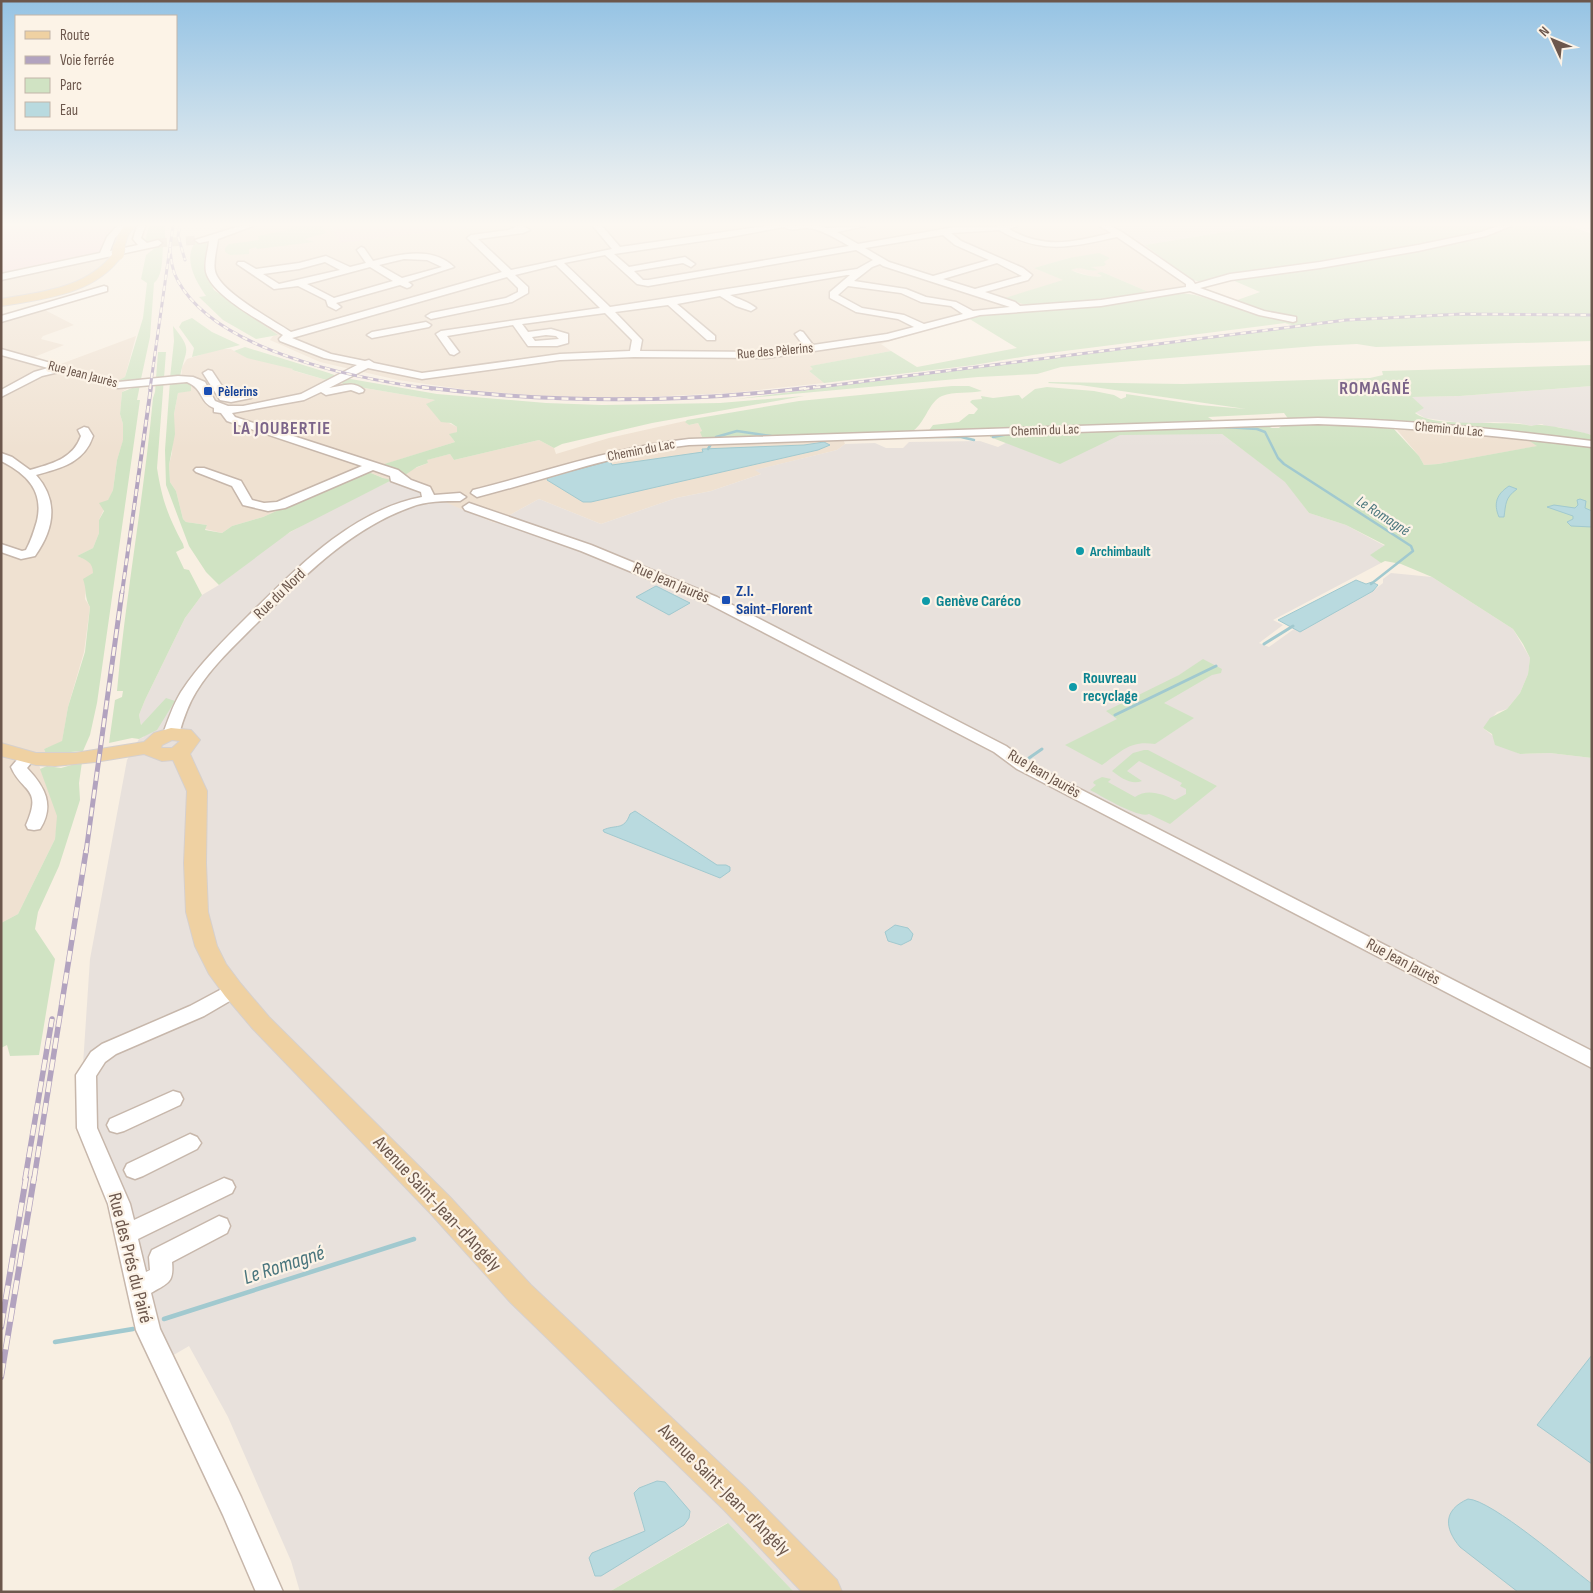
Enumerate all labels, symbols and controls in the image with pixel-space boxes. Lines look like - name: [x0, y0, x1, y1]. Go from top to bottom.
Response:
- legend: [15, 15, 178, 130]
- north arrow: [1528, 15, 1578, 65]
- text: N: [1535, 23, 1553, 40]
- text: Route: [60, 26, 90, 45]
- text: Voie ferrée: [60, 51, 114, 70]
- text: Parc: [60, 76, 82, 95]
- text: Eau: [60, 101, 78, 120]
- street label: Rue des Pèlerins: [736, 339, 814, 363]
- street label: Rue Jean Jaurès: [47, 357, 119, 391]
- district label: ROMAGNÉ: [1339, 378, 1411, 399]
- place label: Pèlerins: [218, 383, 258, 400]
- marker: Pèlerins: [202, 385, 214, 397]
- district label: LA JOUBERTIE: [233, 418, 331, 439]
- street label: Chemin du Lac: [1414, 418, 1484, 440]
- street label: Chemin du Lac: [1011, 420, 1079, 440]
- street label: Chemin du Lac: [606, 435, 676, 465]
- water label: Le Romagné: [1353, 492, 1413, 540]
- place label: Archimbault: [1089, 543, 1151, 560]
- marker: Archimbault: [1074, 545, 1086, 557]
- street label: Rue Jean Jaurès: [630, 558, 712, 608]
- street label: Rue du Nord: [250, 565, 310, 623]
- place label: Z.I. Saint-Florent: [736, 582, 812, 619]
- place label: Genève Caréco: [936, 592, 1021, 611]
- marker: Z.I. Saint-Florent: [720, 594, 732, 606]
- marker: Genève Caréco: [920, 595, 932, 607]
- place label: Rouvreau recyclage: [1083, 669, 1138, 706]
- marker: Rouvreau recyclage: [1067, 681, 1079, 693]
- street label: Rue Jean Jaurès: [1004, 746, 1084, 803]
- street label: Rue Jean Jaurès: [1363, 935, 1443, 990]
- street label: Avenue Saint-Jean-d'Angély: [367, 1131, 506, 1277]
- street label: Rue des Prés du Pairé: [103, 1190, 157, 1326]
- water label: Le Romagné: [240, 1240, 328, 1290]
- street label: Avenue Saint-Jean-d'Angély: [652, 1418, 795, 1561]

